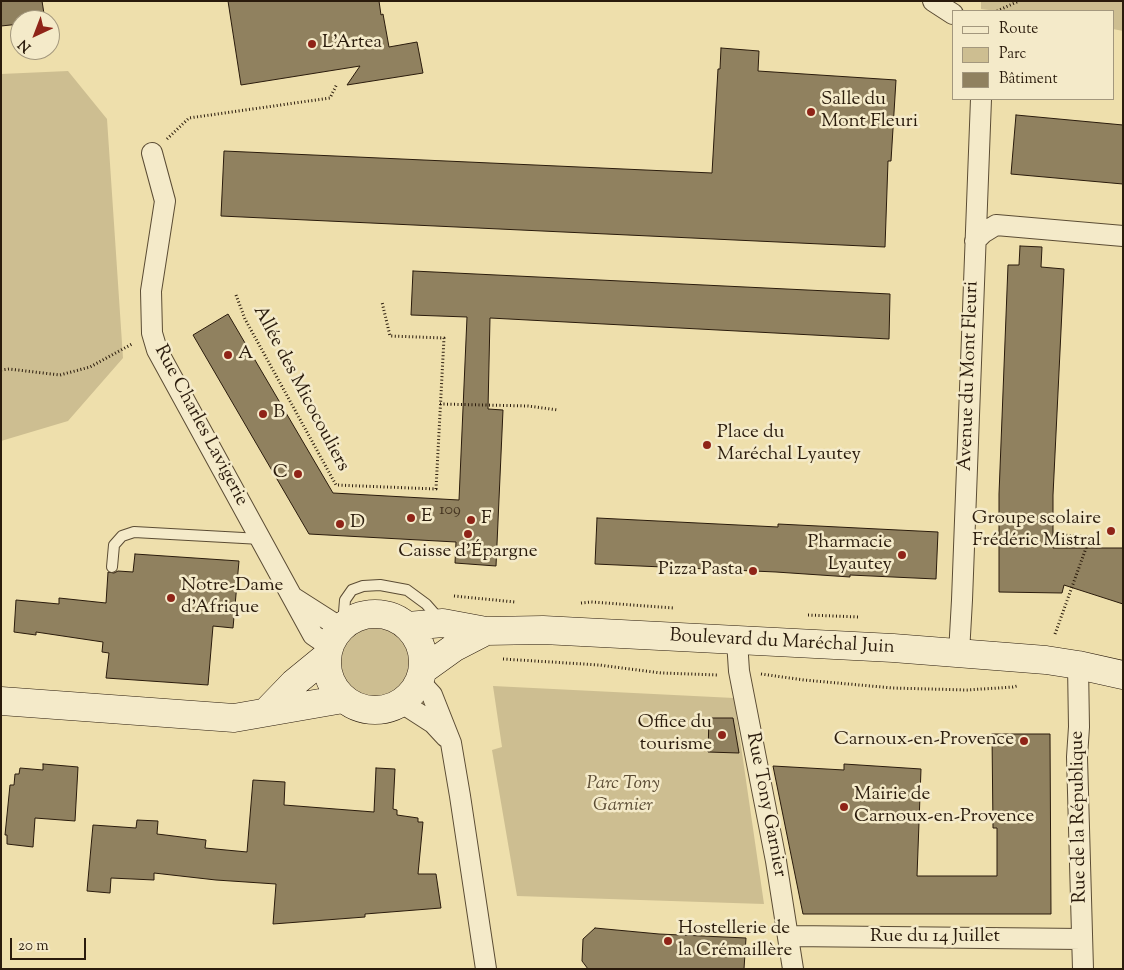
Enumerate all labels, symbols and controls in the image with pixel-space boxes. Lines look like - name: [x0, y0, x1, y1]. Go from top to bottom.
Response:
- north arrow: [10, 10, 60, 60]
- legend: [952, 10, 1114, 100]
- text: Route: [999, 19, 1038, 40]
- place label: L'Artea: [322, 33, 382, 55]
- text: N: [15, 34, 36, 56]
- marker: L'Artea: [306, 38, 318, 50]
- text: Parc: [999, 44, 1026, 65]
- text: Bâtiment: [999, 69, 1058, 90]
- place label: Salle du Mont Fleuri: [821, 90, 918, 134]
- marker: Salle du Mont Fleuri: [805, 106, 817, 118]
- street label: Avenue du Mont Fleuri: [955, 281, 985, 471]
- street label: Allée des Micocouliers: [247, 302, 353, 476]
- street label: Rue Charles Lavigerie: [148, 342, 252, 510]
- place label: A: [238, 344, 253, 366]
- marker: A: [222, 349, 234, 361]
- place label: B: [273, 403, 285, 425]
- marker: B: [257, 408, 269, 420]
- place label: Place du Maréchal Lyautey: [717, 423, 861, 467]
- marker: Place du Maréchal Lyautey: [701, 439, 713, 451]
- place label: C: [273, 463, 288, 485]
- marker: C: [292, 468, 304, 480]
- house number: 109: [439, 501, 461, 521]
- place label: E: [421, 507, 432, 529]
- place label: F: [481, 509, 492, 531]
- place label: Groupe scolaire Frédéric Mistral: [972, 509, 1101, 553]
- marker: E: [405, 512, 417, 524]
- place label: D: [350, 513, 365, 535]
- marker: F: [465, 514, 477, 526]
- marker: D: [334, 518, 346, 530]
- marker: Groupe scolaire Frédéric Mistral: [1105, 525, 1117, 537]
- marker: Caisse d'Épargne: [462, 528, 474, 540]
- place label: Pharmacie Lyautey: [808, 533, 892, 577]
- place label: Caisse d'Épargne: [398, 542, 538, 564]
- marker: Pharmacie Lyautey: [896, 549, 908, 561]
- place label: Pizza Pasta: [658, 560, 743, 582]
- marker: Pizza Pasta: [747, 565, 759, 577]
- place label: Notre-Dame d'Afrique: [181, 576, 283, 620]
- marker: Notre-Dame d'Afrique: [165, 592, 177, 604]
- street label: Boulevard du Maréchal Juin: [669, 626, 895, 660]
- place label: Office du tourisme: [638, 713, 712, 757]
- marker: Office du tourisme: [716, 729, 728, 741]
- place label: Carnoux-en-Provence: [834, 730, 1014, 752]
- street label: Rue de la République: [1067, 730, 1093, 904]
- street label: Rue Tony Garnier: [740, 731, 790, 879]
- marker: Carnoux-en-Provence: [1018, 735, 1030, 747]
- park label: Parc Tony Garnier: [586, 774, 660, 818]
- place label: Mairie de Carnoux-en-Provence: [854, 785, 1034, 829]
- marker: Mairie de Carnoux-en-Provence: [838, 801, 850, 813]
- place label: Hostellerie de la Crémaillère: [678, 919, 792, 963]
- street label: Rue du 14 Juillet: [870, 927, 1000, 949]
- scale bar: [12, 928, 89, 960]
- marker: Hostellerie de la Crémaillère: [662, 935, 674, 947]
- text: 20 m: [18, 936, 49, 957]

